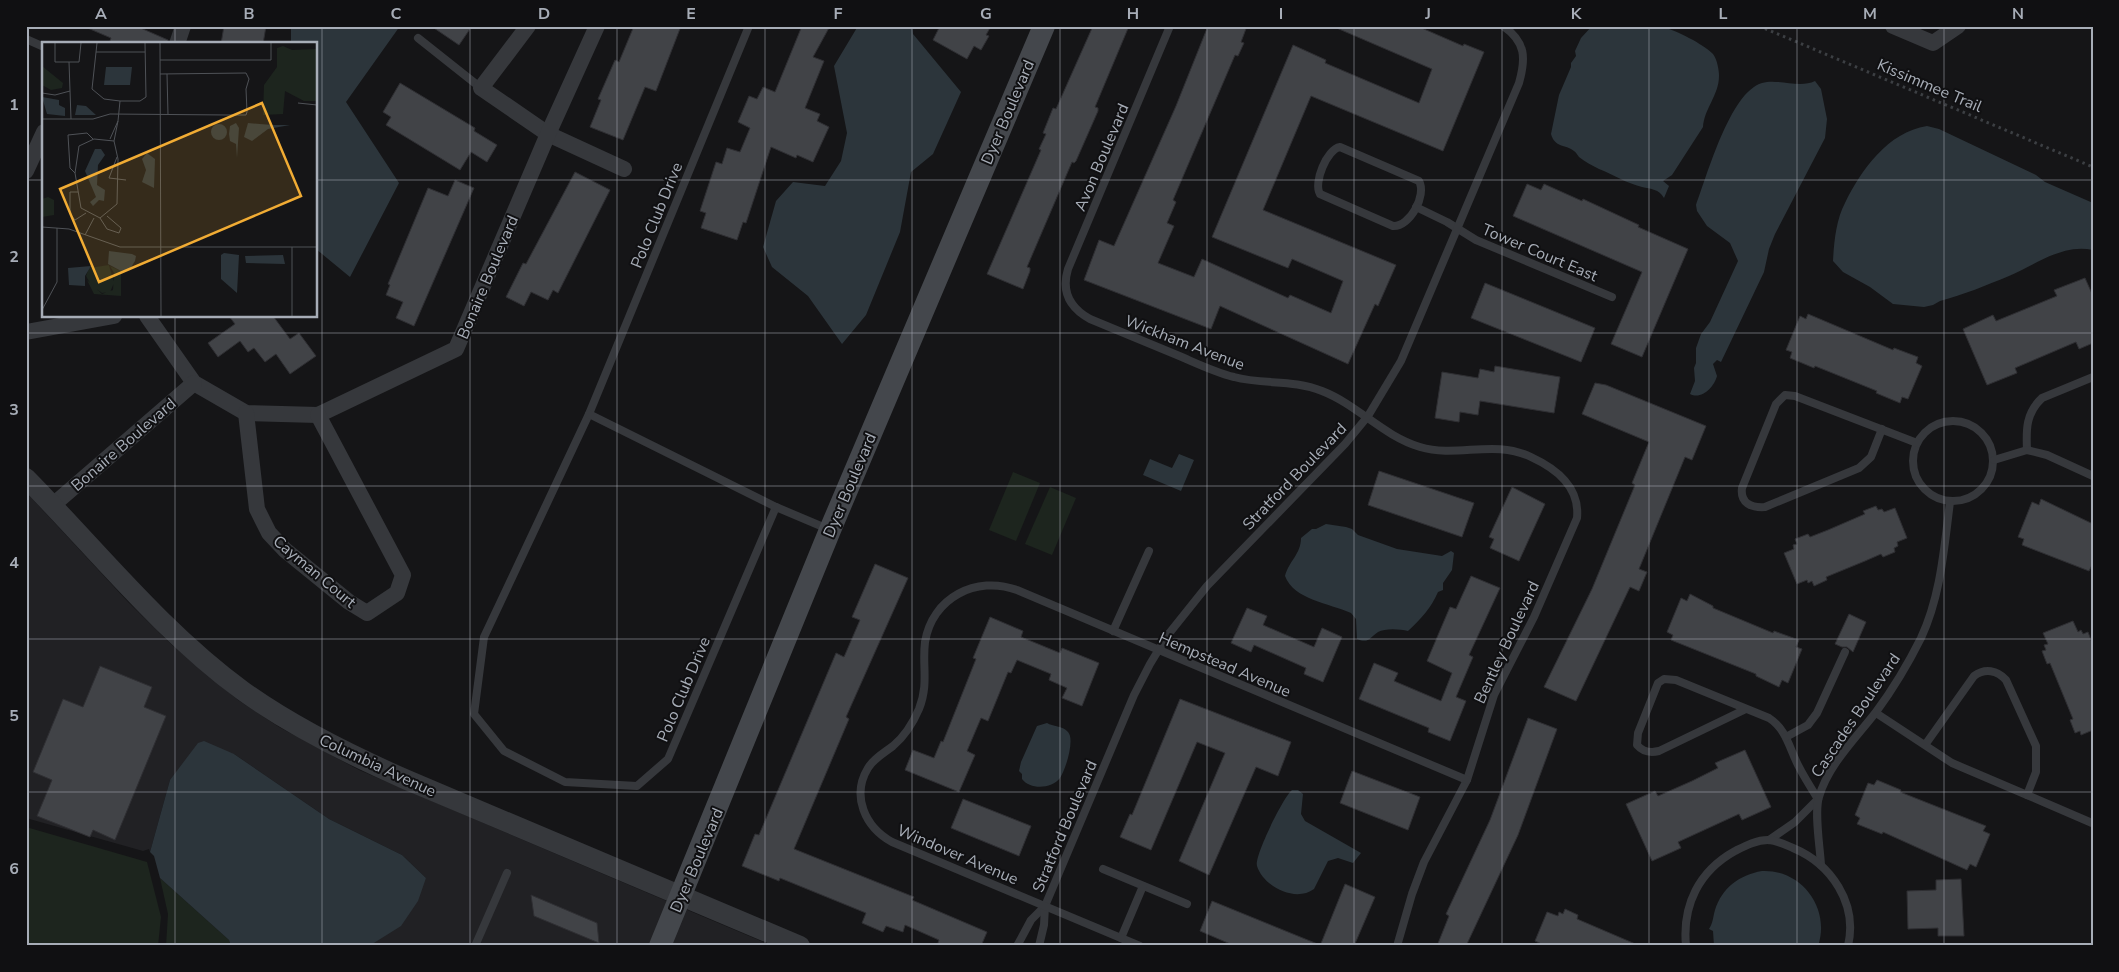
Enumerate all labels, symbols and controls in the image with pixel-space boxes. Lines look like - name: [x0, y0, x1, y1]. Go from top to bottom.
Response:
- text: A: [95, 3, 107, 25]
- text: B: [243, 3, 255, 25]
- text: C: [391, 3, 402, 25]
- text: D: [538, 3, 550, 25]
- text: E: [686, 3, 696, 25]
- text: F: [834, 3, 843, 25]
- text: G: [980, 3, 992, 25]
- text: H: [1127, 3, 1139, 25]
- text: I: [1279, 3, 1283, 25]
- text: J: [1424, 3, 1431, 25]
- text: K: [1571, 3, 1583, 25]
- text: L: [1719, 3, 1728, 25]
- text: M: [1863, 3, 1877, 25]
- text: N: [2012, 3, 2024, 25]
- inset map: [42, 42, 318, 318]
- street label: Kissimmee Trail: [1874, 54, 1986, 118]
- street label: Dyer Boulevard: [976, 57, 1040, 168]
- text: 1: [9, 94, 19, 116]
- street label: Avon Boulevard: [1069, 100, 1134, 214]
- street label: Polo Club Drive: [626, 159, 688, 272]
- street label: Bonaire Boulevard: [452, 212, 524, 343]
- street label: Tower Court East: [1478, 219, 1601, 287]
- text: 2: [9, 246, 19, 268]
- street label: Wickham Avenue: [1122, 310, 1248, 376]
- street label: Bonaire Boulevard: [66, 393, 181, 497]
- text: 3: [9, 399, 19, 421]
- street label: Stratford Boulevard: [1238, 418, 1352, 535]
- street label: Dyer Boulevard: [818, 430, 882, 541]
- street label: Cayman Court: [268, 530, 361, 613]
- text: 4: [9, 552, 19, 574]
- street label: Bentley Boulevard: [1469, 578, 1545, 707]
- street label: Hempstead Avenue: [1155, 627, 1294, 703]
- street label: Polo Club Drive: [652, 633, 716, 745]
- street label: Cascades Boulevard: [1806, 649, 1906, 782]
- text: 5: [9, 705, 19, 727]
- street label: Columbia Avenue: [316, 729, 440, 803]
- street label: Stratford Boulevard: [1027, 757, 1103, 896]
- street label: Dyer Boulevard: [665, 805, 729, 916]
- street label: Windover Avenue: [894, 820, 1021, 890]
- text: 6: [9, 858, 19, 880]

